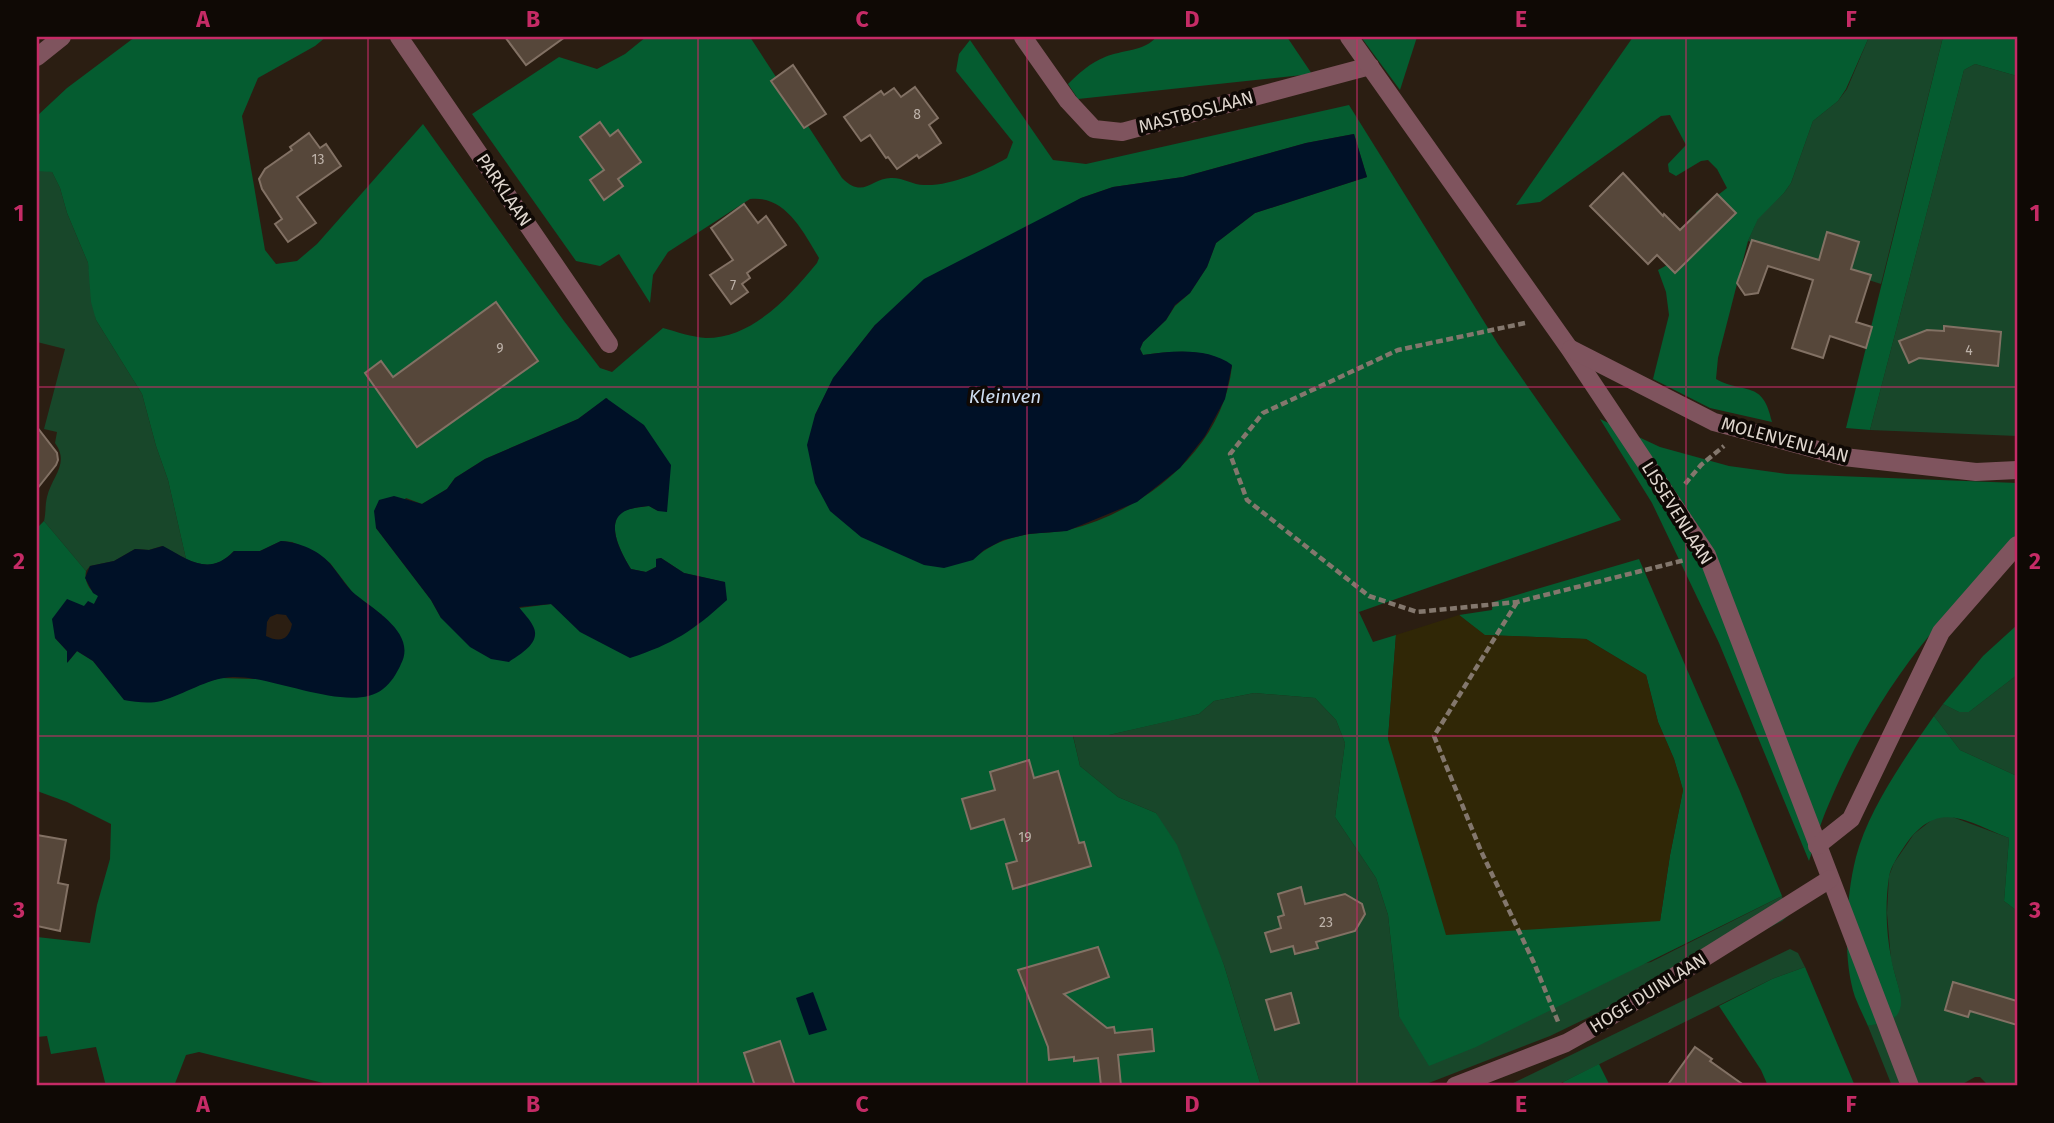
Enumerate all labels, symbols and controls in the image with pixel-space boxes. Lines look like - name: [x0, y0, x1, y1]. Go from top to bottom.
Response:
- text: A: [195, 5, 210, 33]
- text: B: [526, 5, 540, 33]
- text: C: [855, 5, 869, 33]
- text: D: [1185, 5, 1200, 33]
- text: E: [1515, 5, 1527, 33]
- text: F: [1845, 5, 1857, 33]
- street label: MASTBOSLAAN: [1136, 86, 1256, 138]
- house number: 8: [913, 106, 921, 123]
- street label: PARKLAAN: [472, 149, 536, 231]
- house number: 13: [311, 151, 325, 168]
- text: 1: [14, 199, 24, 227]
- text: 1: [2030, 199, 2040, 227]
- house number: 7: [730, 277, 736, 294]
- house number: 9: [496, 340, 504, 357]
- house number: 4: [1965, 342, 1973, 359]
- water label: Kleinven: [969, 385, 1041, 408]
- street label: MOLENVENLAAN: [1719, 412, 1851, 468]
- street label: LISSEVENLAAN: [1637, 458, 1717, 568]
- text: 2: [13, 547, 25, 575]
- text: 2: [2029, 547, 2041, 575]
- house number: 19: [1018, 829, 1032, 846]
- text: 3: [12, 896, 25, 924]
- text: 3: [2028, 896, 2041, 924]
- house number: 23: [1319, 914, 1333, 931]
- street label: HOGE DUINLAAN: [1586, 948, 1710, 1038]
- text: A: [195, 1090, 210, 1118]
- text: B: [526, 1090, 540, 1118]
- text: C: [855, 1090, 869, 1118]
- text: D: [1185, 1090, 1200, 1118]
- text: E: [1515, 1090, 1527, 1118]
- text: F: [1845, 1090, 1857, 1118]

